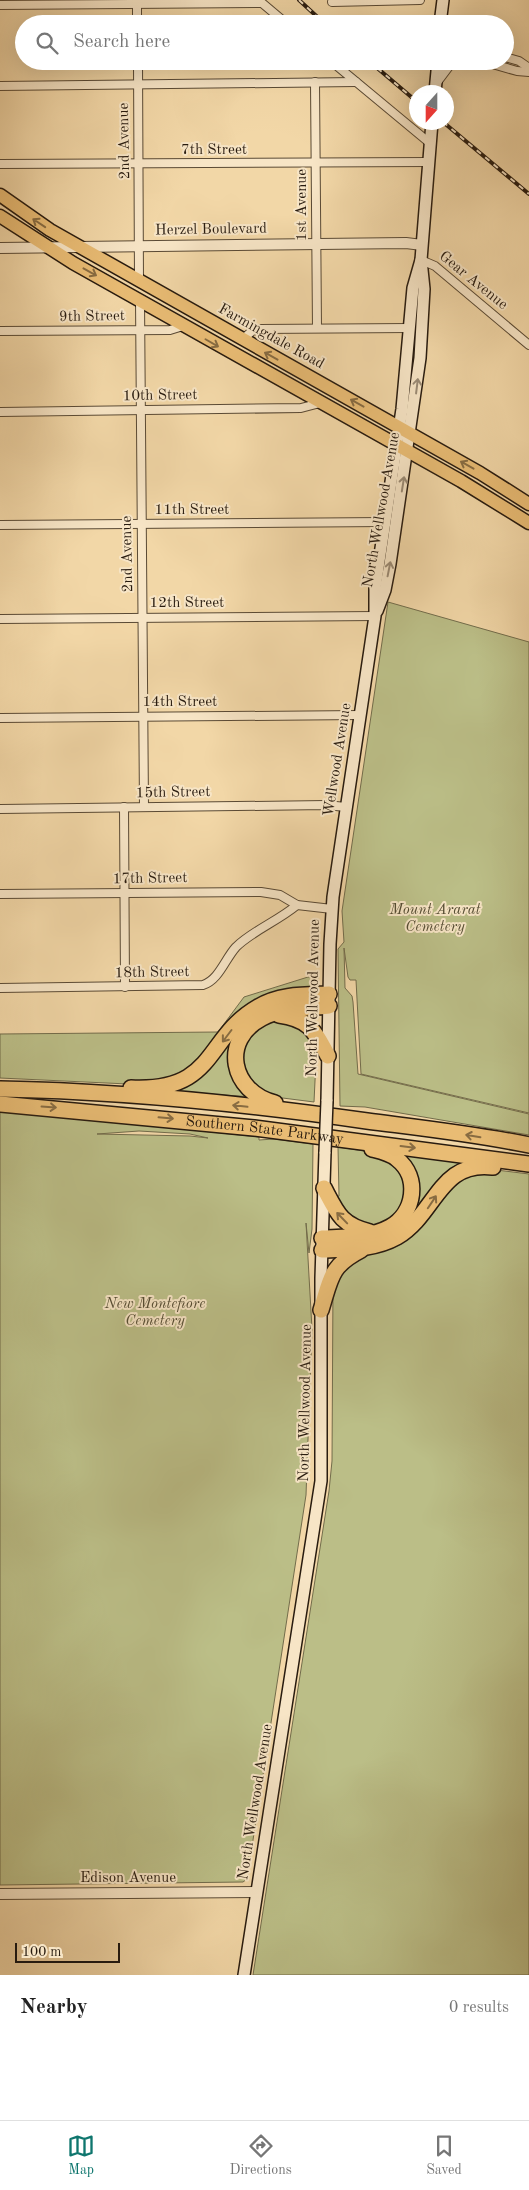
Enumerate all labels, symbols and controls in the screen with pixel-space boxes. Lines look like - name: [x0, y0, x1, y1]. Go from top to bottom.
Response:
- search box: [15, 15, 514, 70]
- icon: search: [33, 29, 61, 57]
- text: Search here: [73, 33, 170, 52]
- north arrow: [409, 85, 454, 130]
- street label: 2nd Avenue: [117, 103, 133, 179]
- street label: 7th Street: [181, 143, 247, 158]
- street label: 1st Avenue: [295, 169, 310, 241]
- one-way arrow: [32, 217, 46, 228]
- street label: Herzel Boulevard: [155, 222, 267, 238]
- street label: Gear Avenue: [436, 249, 510, 313]
- one-way arrow: [82, 268, 96, 278]
- street label: Farmingdale Road: [215, 302, 327, 372]
- street label: 9th Street: [59, 309, 125, 325]
- one-way arrow: [205, 338, 219, 348]
- one-way arrow: [264, 350, 278, 360]
- one-way arrow: [412, 378, 422, 394]
- street label: 10th Street: [122, 388, 198, 404]
- one-way arrow: [350, 398, 364, 408]
- street label: North Wellwood Avenue: [361, 431, 403, 589]
- one-way arrow: [460, 460, 475, 470]
- one-way arrow: [398, 476, 408, 492]
- street label: 11th Street: [155, 503, 229, 518]
- street label: 2nd Avenue: [120, 516, 136, 592]
- one-way arrow: [385, 561, 395, 577]
- street label: 12th Street: [150, 596, 224, 611]
- street label: 14th Street: [143, 695, 217, 710]
- street label: Wellwood Avenue: [322, 702, 354, 818]
- street label: 15th Street: [135, 785, 211, 801]
- street label: 17th Street: [112, 871, 188, 887]
- park label: Mount Ararat Cemetery: [388, 903, 481, 935]
- street label: North Wellwood Avenue: [305, 919, 323, 1077]
- street label: 18th Street: [114, 965, 190, 981]
- one-way arrow: [222, 1029, 232, 1043]
- one-way arrow: [232, 1101, 248, 1111]
- one-way arrow: [40, 1103, 56, 1112]
- one-way arrow: [158, 1113, 174, 1123]
- street label: Southern State Parkway: [185, 1114, 345, 1147]
- one-way arrow: [465, 1131, 481, 1141]
- one-way arrow: [399, 1142, 415, 1152]
- one-way arrow: [427, 1195, 437, 1209]
- one-way arrow: [336, 1212, 348, 1224]
- park label: New Montefiore Cemetery: [104, 1297, 205, 1329]
- street label: North Wellwood Avenue: [297, 1324, 315, 1482]
- street label: North Wellwood Avenue: [236, 1723, 276, 1881]
- street label: Edison Avenue: [80, 1871, 176, 1886]
- scale bar: [15, 1940, 120, 1963]
- text: 100 m: [22, 1945, 61, 1959]
- text: Nearby: [20, 1997, 88, 2018]
- text: 0 results: [449, 2000, 509, 2016]
- tab: Map: [67, 2132, 95, 2179]
- tab: Directions: [230, 2132, 292, 2179]
- tab: Saved: [426, 2132, 462, 2179]

